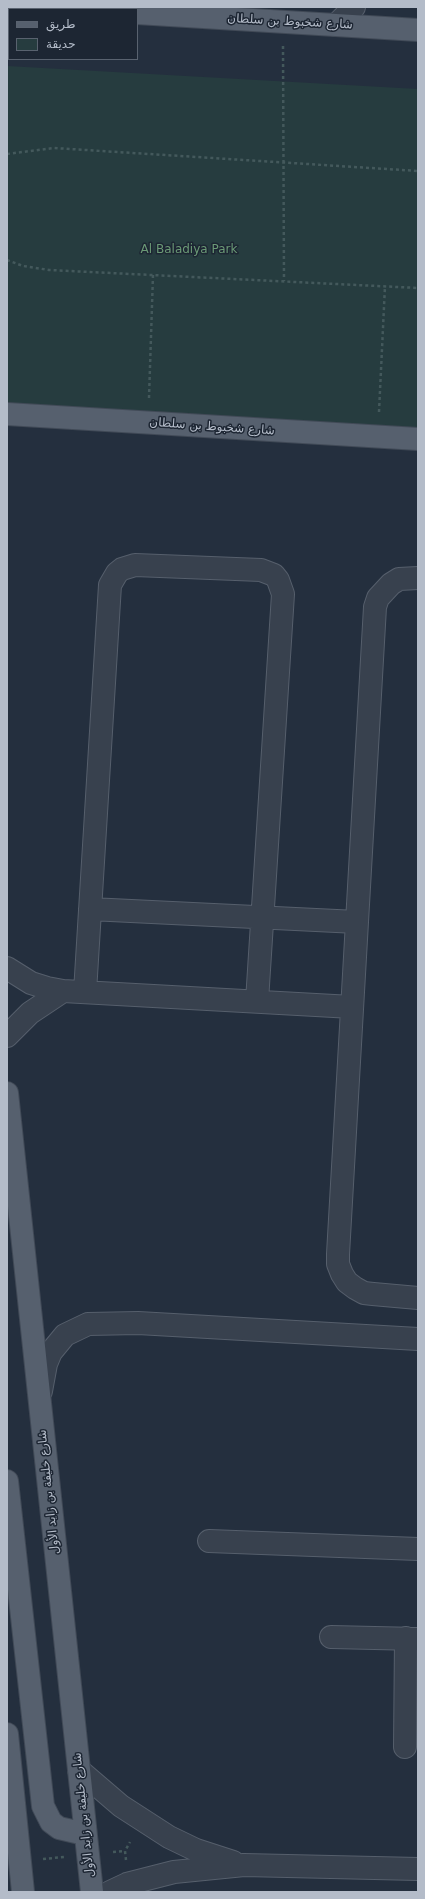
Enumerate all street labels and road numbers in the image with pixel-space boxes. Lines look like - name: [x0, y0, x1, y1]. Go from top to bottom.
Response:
- street label: شارع شخبوط بن سلطان: [227, 12, 353, 32]
- street label: شارع شخبوط بن سلطان: [149, 415, 275, 439]
- street label: شارع خليفة بن زايد الأول: [35, 1429, 63, 1555]
- street label: شارع خليفة بن زايد الأول: [70, 1752, 98, 1878]

